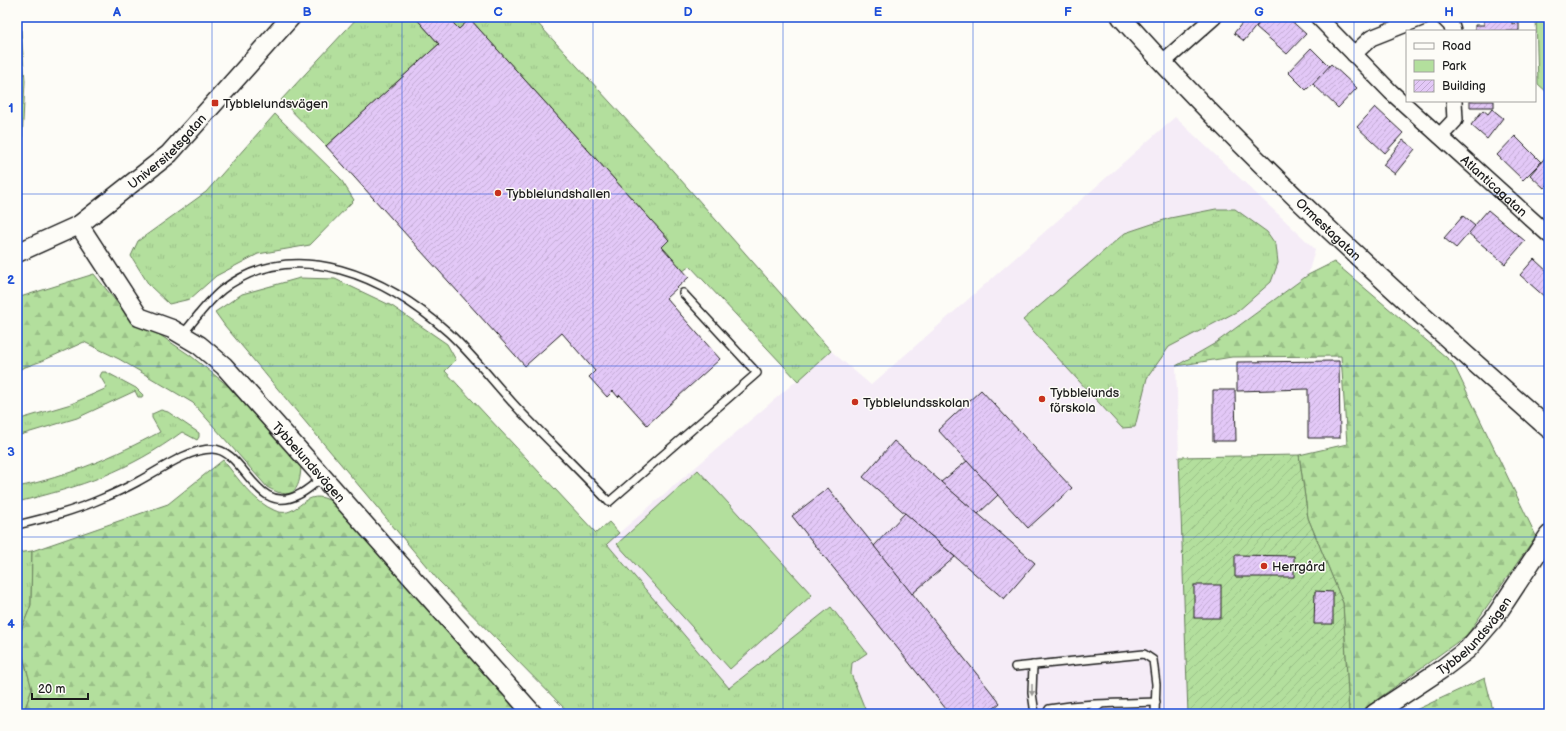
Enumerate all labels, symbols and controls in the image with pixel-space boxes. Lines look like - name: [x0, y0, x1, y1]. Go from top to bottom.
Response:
- text: A: [112, 4, 121, 20]
- text: B: [302, 4, 312, 20]
- text: C: [493, 4, 503, 20]
- text: D: [683, 4, 693, 20]
- text: E: [874, 4, 883, 20]
- text: F: [1064, 4, 1072, 20]
- text: G: [1254, 4, 1264, 20]
- text: H: [1444, 4, 1454, 20]
- legend: [1406, 30, 1536, 102]
- text: Road: [1442, 39, 1471, 54]
- text: Park: [1442, 59, 1466, 74]
- text: Building: [1442, 79, 1486, 94]
- place label: Tybblelundsvägen: [223, 96, 328, 112]
- marker: Tybblelundsvägen: [210, 98, 220, 108]
- text: 1: [8, 100, 14, 116]
- street label: Universitetsgatan: [125, 111, 210, 193]
- street label: Atlanticagatan: [1457, 152, 1530, 220]
- place label: Tybblelundshallen: [506, 186, 610, 202]
- marker: Tybblelundshallen: [493, 188, 503, 198]
- street label: Ormestagatan: [1292, 195, 1364, 264]
- text: 2: [7, 272, 15, 288]
- place label: Tybblelunds förskola: [1050, 385, 1120, 416]
- marker: Tybblelunds förskola: [1037, 394, 1047, 404]
- place label: Tybblelundsskolan: [863, 395, 970, 411]
- marker: Tybblelundsskolan: [850, 397, 860, 407]
- street label: Tybbelundsvägen: [268, 419, 348, 506]
- text: 3: [7, 444, 15, 460]
- place label: Herrgård: [1272, 559, 1325, 575]
- marker: Herrgård: [1259, 561, 1269, 571]
- street label: Tybbelundsvägen: [1434, 594, 1515, 679]
- text: 4: [7, 616, 15, 632]
- scale bar: [32, 675, 88, 701]
- text: 20 m: [38, 682, 65, 697]
- one-way arrow: [1029, 684, 1035, 697]

